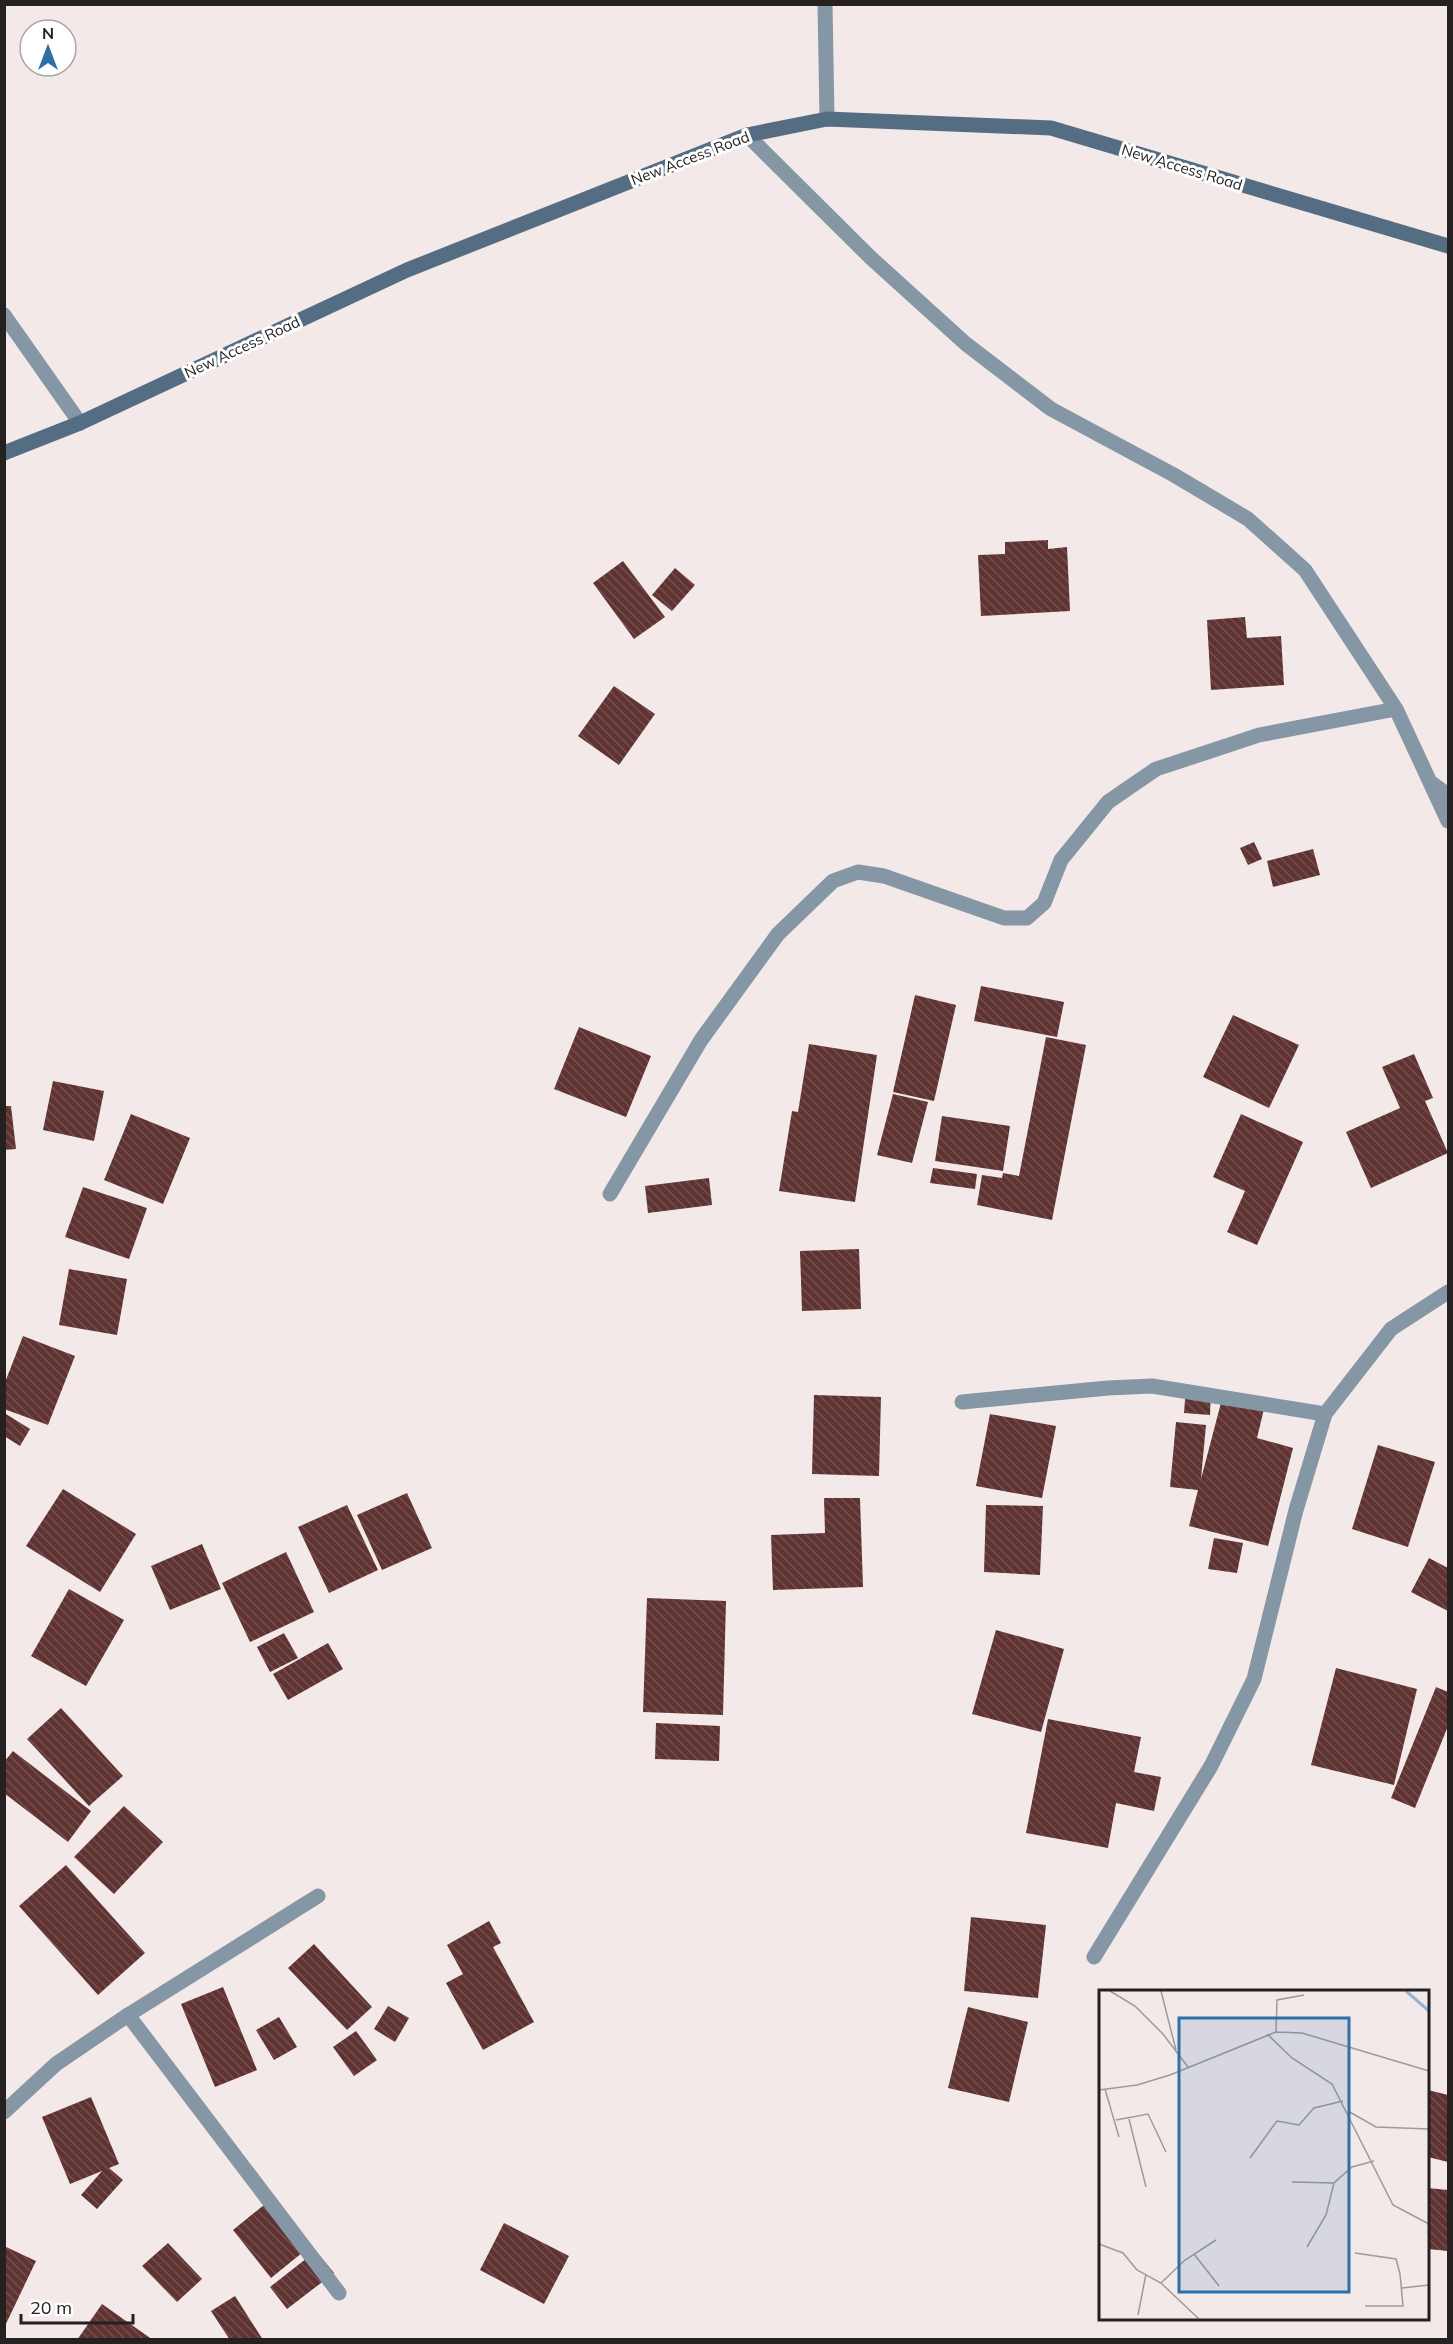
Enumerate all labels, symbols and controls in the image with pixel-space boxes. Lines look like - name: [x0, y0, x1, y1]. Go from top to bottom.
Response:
- north arrow: [18, 18, 78, 78]
- text: N: [42, 23, 54, 43]
- street label: New Access Road: [628, 127, 752, 189]
- street label: New Access Road: [1119, 140, 1245, 194]
- street label: New Access Road: [181, 312, 303, 382]
- inset map: [1099, 1990, 1429, 2320]
- scale bar: [21, 2287, 134, 2325]
- text: 20 m: [30, 2296, 72, 2319]

